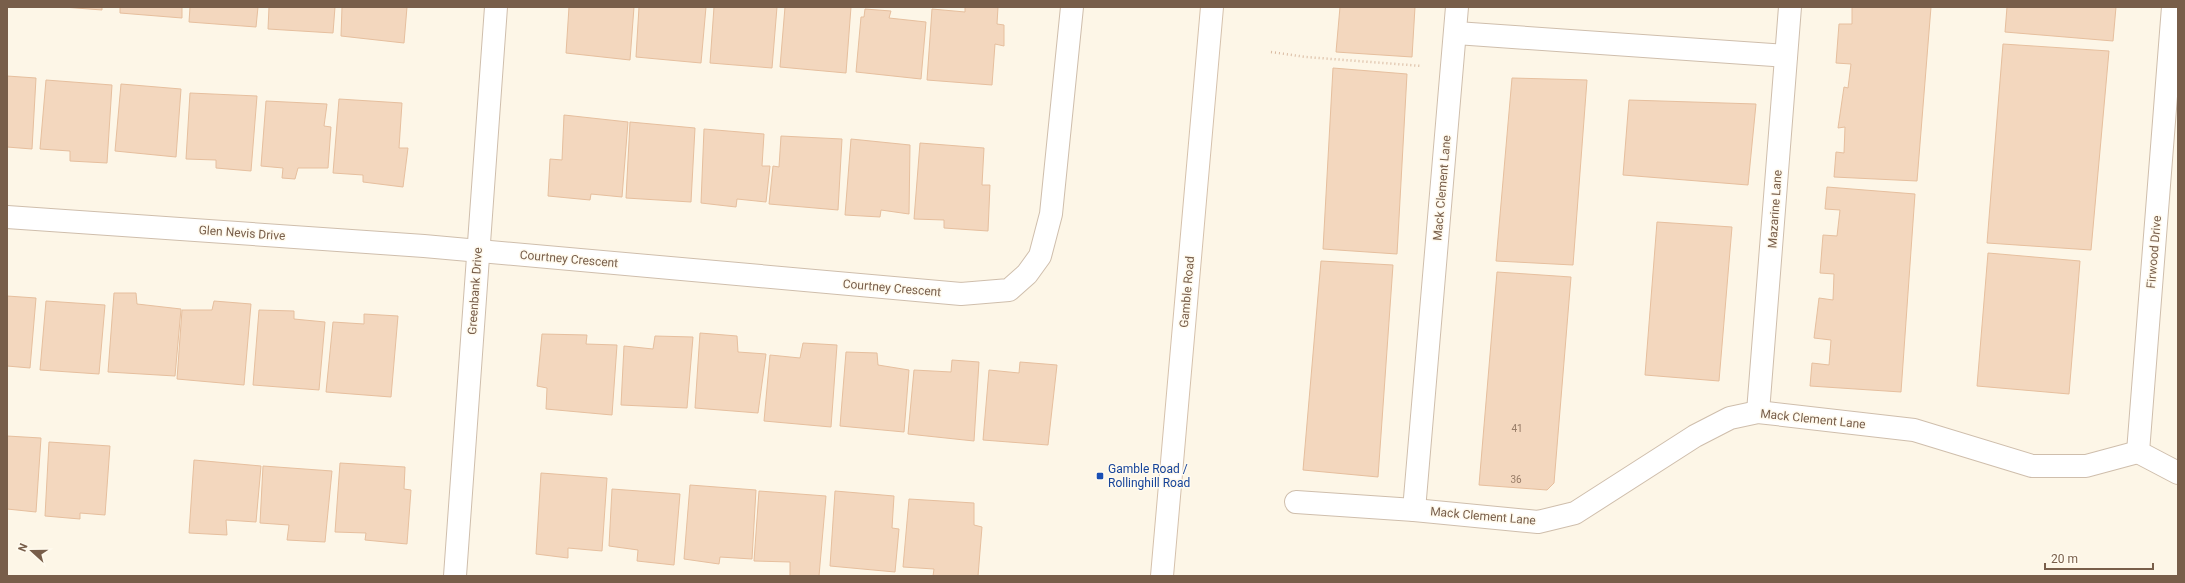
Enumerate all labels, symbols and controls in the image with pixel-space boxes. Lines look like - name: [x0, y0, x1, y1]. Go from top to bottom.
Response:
- street label: Mack Clement Lane: [1430, 135, 1454, 241]
- street label: Mazarine Lane: [1765, 169, 1785, 249]
- street label: Firwood Drive: [2144, 215, 2164, 289]
- street label: Glen Nevis Drive: [198, 223, 286, 243]
- street label: Greenbank Drive: [465, 247, 485, 335]
- street label: Courtney Crescent: [519, 248, 619, 270]
- street label: Gamble Road: [1177, 256, 1197, 328]
- street label: Courtney Crescent: [842, 277, 942, 299]
- street label: Mack Clement Lane: [1760, 407, 1866, 431]
- house number: 41: [1511, 423, 1523, 434]
- place label: Gamble Road / Rollinghill Road: [1108, 462, 1190, 490]
- marker: Gamble Road / Rollinghill Road: [1095, 471, 1105, 481]
- house number: 36: [1510, 474, 1522, 485]
- street label: Mack Clement Lane: [1430, 504, 1536, 528]
- north arrow: [12, 531, 52, 571]
- text: N: [16, 541, 31, 554]
- scale bar: [2045, 545, 2153, 571]
- text: 20 m: [2051, 552, 2078, 566]

